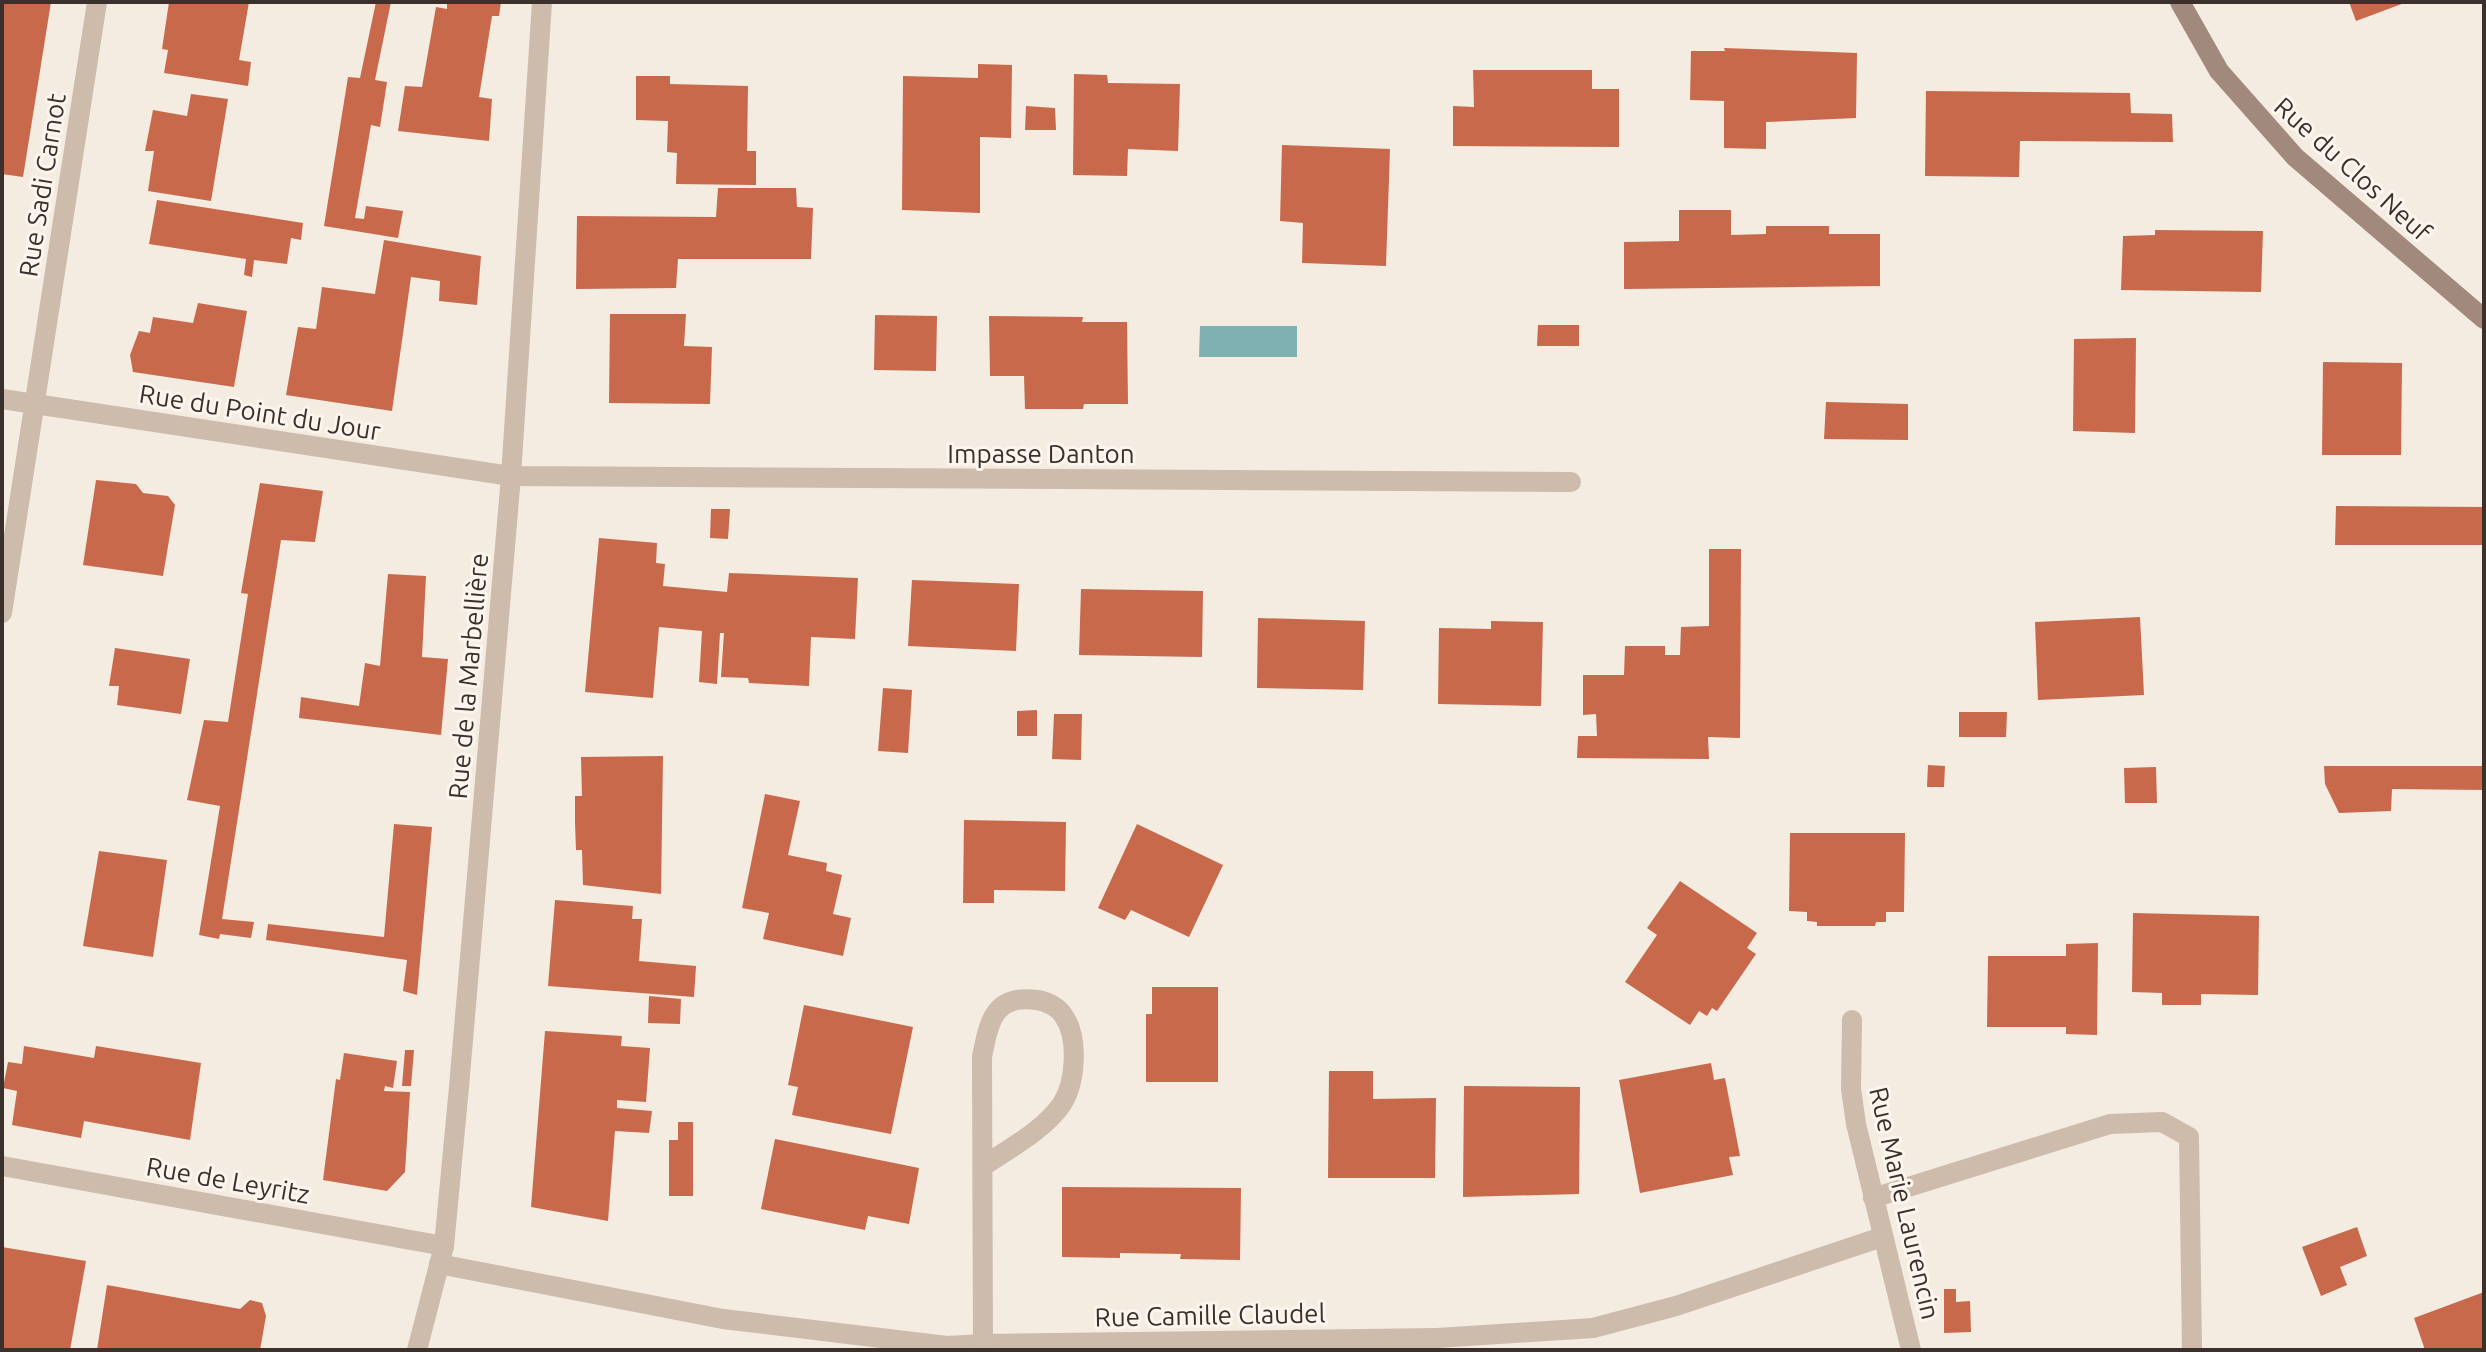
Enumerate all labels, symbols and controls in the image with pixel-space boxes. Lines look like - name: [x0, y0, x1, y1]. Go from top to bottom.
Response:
- street label: Rue Sadi Carnot: [13, 91, 71, 279]
- street label: Rue du Clos Neuf: [2269, 91, 2438, 247]
- street label: Rue du Point du Jour: [137, 379, 383, 445]
- street label: Impasse Danton: [947, 439, 1135, 468]
- street label: Rue de la Marbellière: [443, 552, 493, 800]
- street label: Rue Marie Laurencin: [1864, 1084, 1946, 1322]
- street label: Rue de Leyritz: [144, 1151, 312, 1209]
- street label: Rue Camille Claudel: [1094, 1298, 1326, 1332]

